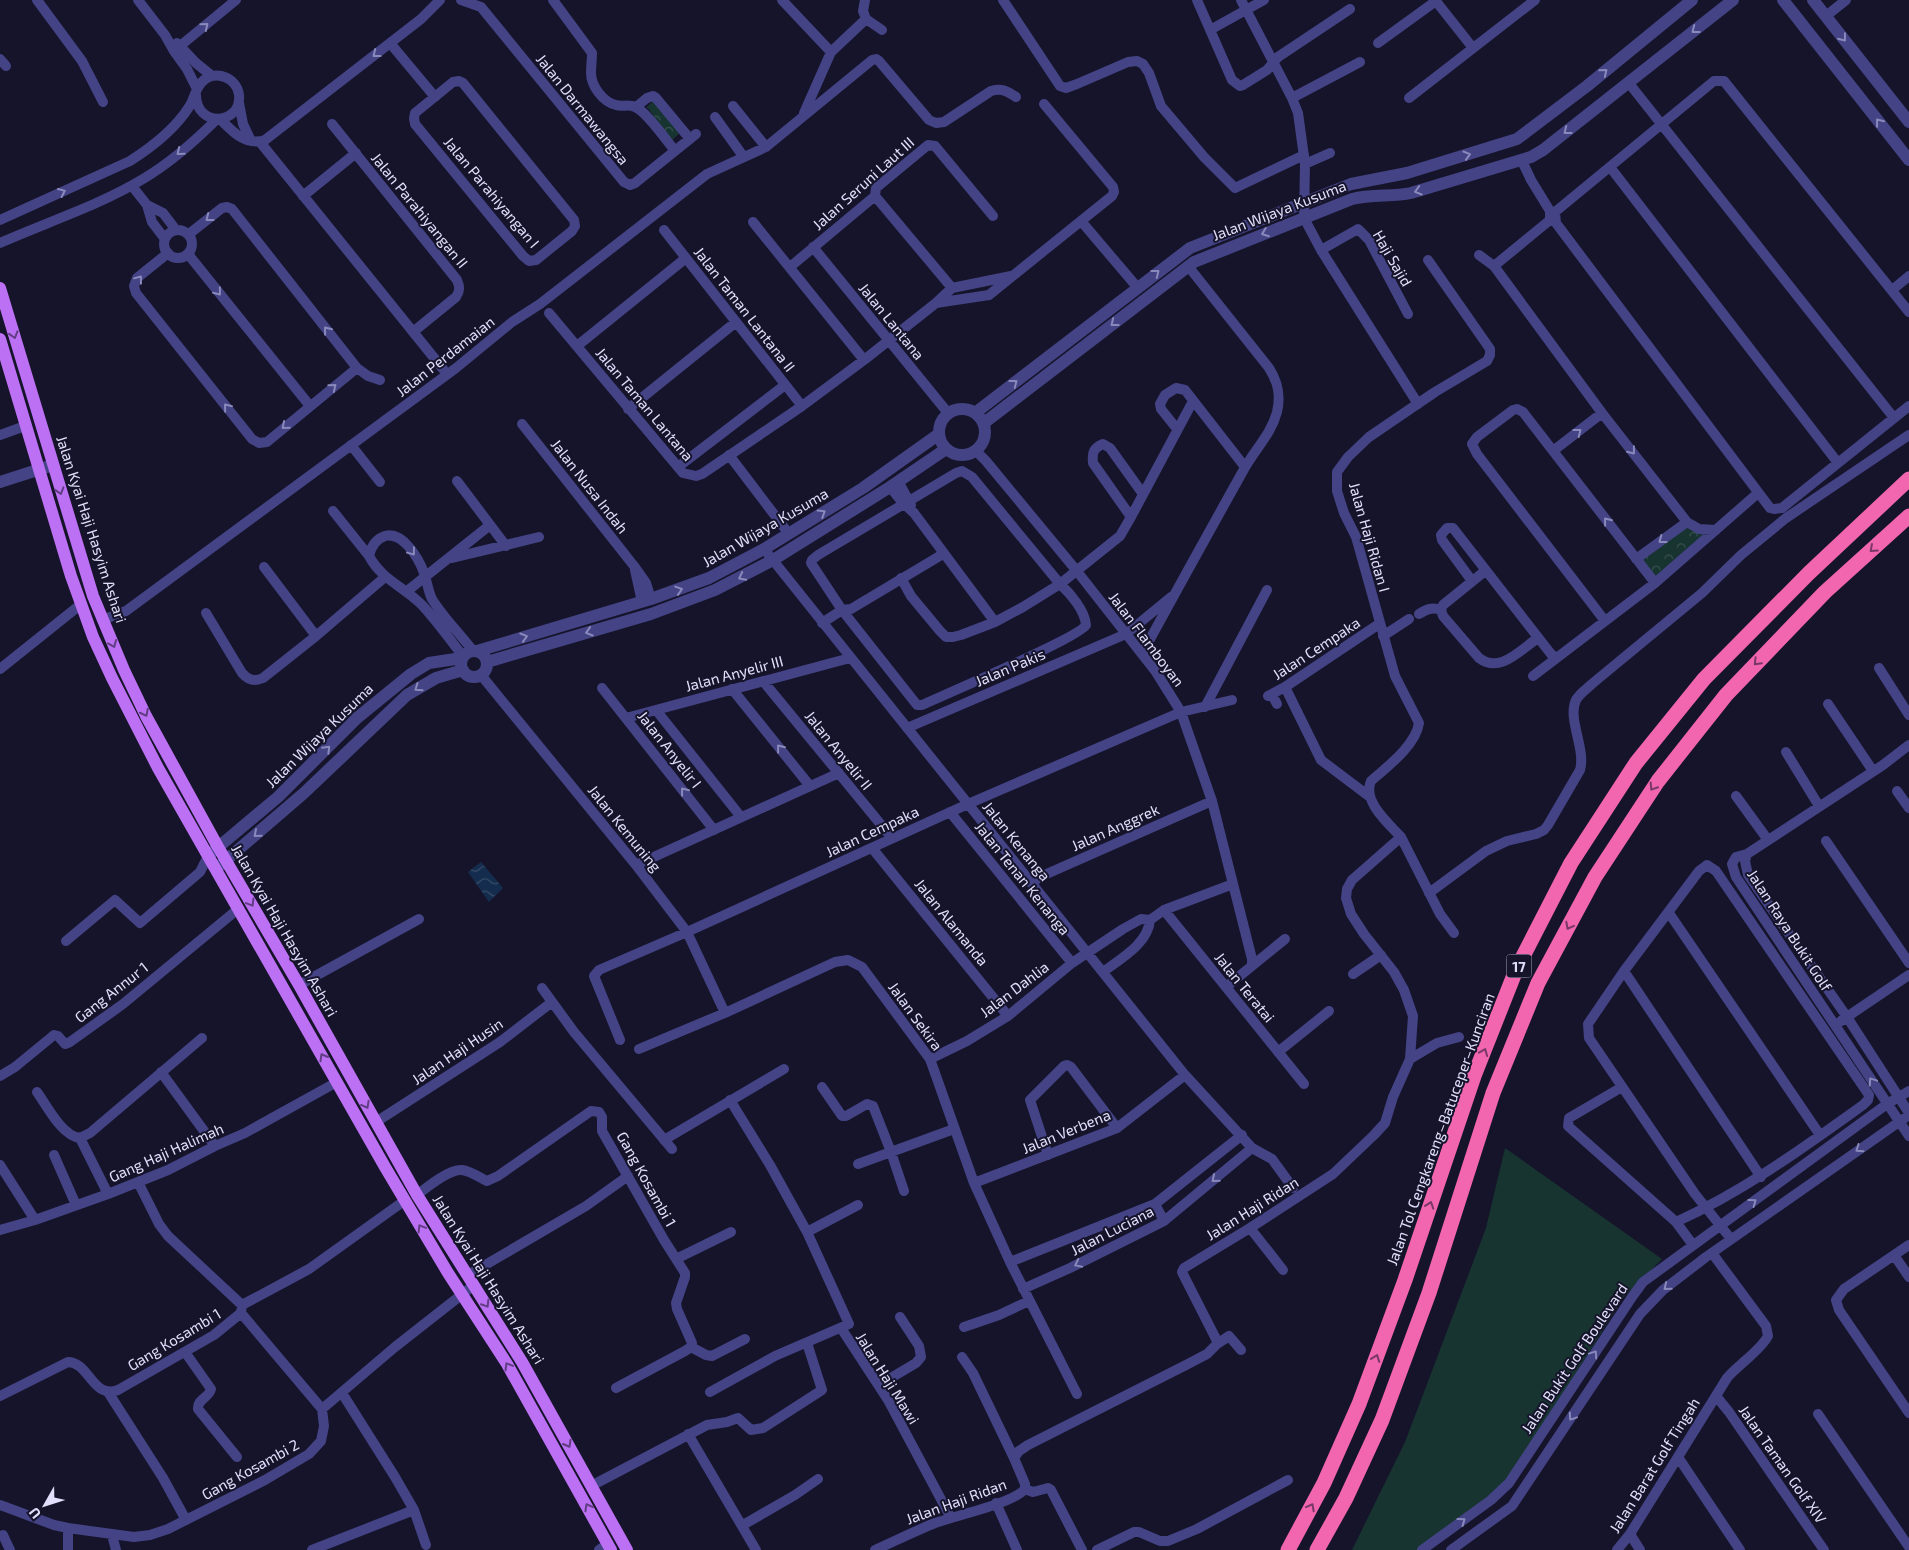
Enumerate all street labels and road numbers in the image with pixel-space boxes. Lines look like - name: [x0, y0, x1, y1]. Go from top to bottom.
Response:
- street label: Jalan Darmawangsa: [533, 50, 633, 168]
- street label: Jalan Parahiyangan I: [440, 133, 544, 251]
- street label: Jalan Seruni Laut III: [809, 133, 917, 233]
- street label: Jalan Parahiyangan II: [368, 149, 472, 271]
- street label: Jalan Wijaya Kusuma: [1209, 176, 1349, 245]
- street label: Haji Sajid: [1369, 227, 1416, 290]
- street label: Jalan Taman Lantana II: [691, 243, 799, 375]
- street label: Jalan Lantana: [856, 279, 928, 363]
- street label: Jalan Perdamaian: [392, 312, 498, 400]
- street label: Jalan Taman Lantana: [592, 344, 698, 464]
- street label: Jalan Kyai Haji Hasyim Ashari: [52, 433, 131, 625]
- street label: Jalan Nusa Indah: [548, 435, 632, 537]
- street label: Jalan Haji Ridan I: [1345, 480, 1394, 594]
- street label: Jalan Wijaya Kusuma: [699, 484, 832, 571]
- street label: Jalan Flamboyan: [1106, 588, 1188, 690]
- street label: Jalan Cempaka: [1269, 613, 1363, 683]
- street label: Jalan Pakis: [972, 644, 1048, 690]
- street label: Jalan Anyelir III: [683, 651, 785, 695]
- street label: Jalan Wijaya Kusuma: [262, 679, 377, 792]
- street label: Jalan Anyelir I: [634, 707, 706, 791]
- street label: Jalan Anyelir II: [802, 707, 876, 793]
- street label: Jalan Kemuning: [585, 781, 666, 875]
- street label: Jalan Kenanga: [979, 798, 1055, 884]
- street label: Jalan Anggrek: [1068, 800, 1162, 854]
- street label: Jalan Cempaka: [823, 802, 921, 860]
- street label: Jalan Tenan Kenanga: [972, 818, 1074, 938]
- street label: Jalan Kyai Haji Hasyim Ashari: [227, 841, 342, 1020]
- street label: Jalan Raya Bukit Golf: [1744, 866, 1836, 994]
- street label: Jalan Alamanda: [911, 875, 993, 969]
- street label: Jalan Teratai: [1211, 948, 1279, 1026]
- road number: 17: [1506, 954, 1532, 978]
- street label: Jalan Dahlia: [976, 957, 1052, 1021]
- street label: Gang Annur 1: [71, 958, 151, 1026]
- street label: Jalan Sekira: [885, 978, 947, 1054]
- street label: Jalan Tol Cengkareng–Batuceper–Kunciran: [1382, 990, 1498, 1268]
- street label: Jalan Haji Husin: [408, 1014, 506, 1089]
- street label: Jalan Verbena: [1019, 1105, 1113, 1157]
- street label: Gang Haji Halimah: [106, 1119, 227, 1186]
- street label: Gang Kosambi 1: [613, 1128, 681, 1230]
- street label: Jalan Haji Ridan: [1202, 1172, 1302, 1244]
- street label: Jalan Kyai Haji Hasyim Ashari: [429, 1191, 549, 1367]
- street label: Jalan Luciana: [1068, 1201, 1156, 1259]
- street label: Jalan Bukit Golf Boulevard: [1517, 1280, 1631, 1436]
- street label: Gang Kosambi 1: [124, 1304, 224, 1374]
- street label: Jalan Haji Mawi: [852, 1329, 923, 1428]
- street label: Jalan Barat Golf Tingah: [1605, 1394, 1703, 1536]
- street label: Jalan Taman Golf XIV: [1735, 1401, 1831, 1527]
- street label: Gang Kosambi 2: [198, 1435, 302, 1503]
- street label: Jalan Haji Ridan: [903, 1474, 1009, 1528]

